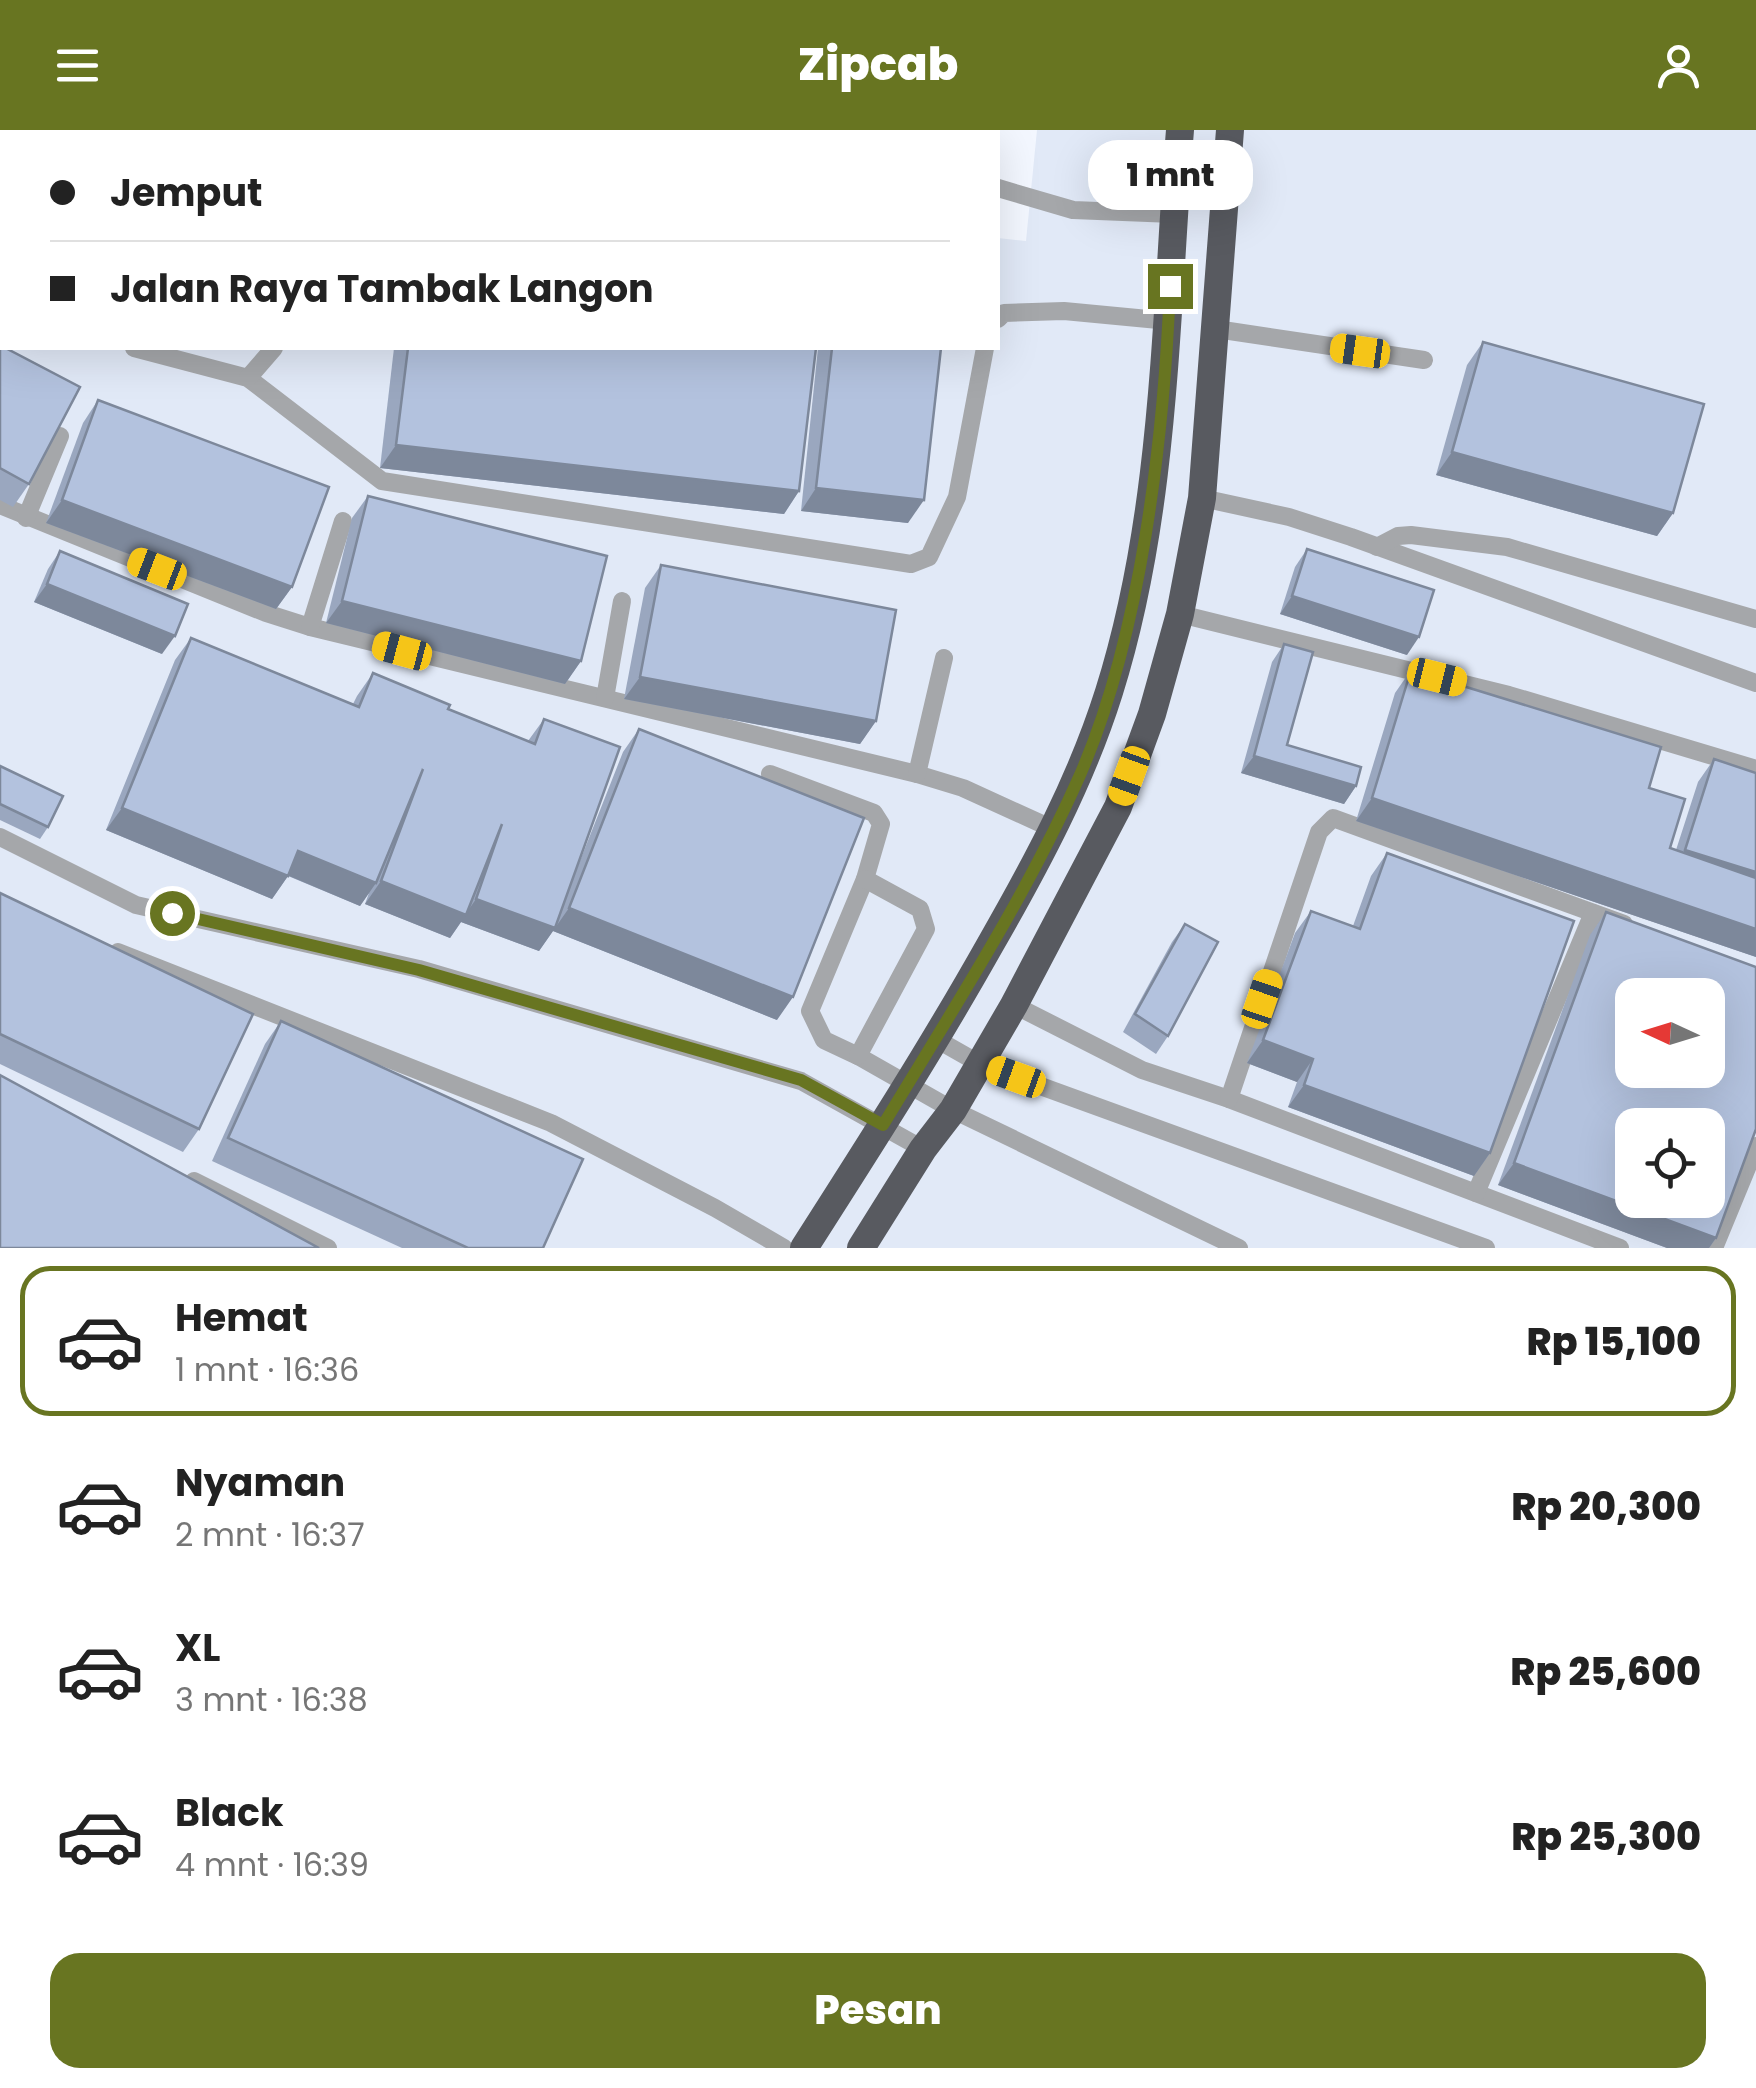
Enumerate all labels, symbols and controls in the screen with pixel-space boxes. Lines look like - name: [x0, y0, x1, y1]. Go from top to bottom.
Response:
- text: Zipcab: [798, 33, 958, 96]
- icon: menu: [50, 38, 105, 93]
- icon: person: [1651, 38, 1706, 93]
- callout: 1 mnt: [1088, 141, 1252, 211]
- text: 1 mnt: [1126, 152, 1215, 197]
- text: Jemput: [110, 166, 262, 219]
- text: Jalan Raya Tambak Langon: [110, 262, 654, 315]
- route end: [1148, 264, 1193, 309]
- car: [1328, 332, 1392, 370]
- car: [124, 544, 190, 594]
- car: [369, 629, 435, 673]
- car: [1404, 655, 1470, 699]
- car: [1105, 743, 1153, 809]
- route start: [150, 891, 195, 936]
- car: [1238, 966, 1286, 1032]
- north arrow: [1615, 978, 1725, 1088]
- map controls: [1615, 978, 1725, 1218]
- car: [983, 1053, 1049, 1101]
- button: locate: [1615, 1108, 1725, 1218]
- text: Hemat: [175, 1291, 308, 1344]
- icon: car: [55, 1296, 145, 1386]
- text: Rp 15,100: [1527, 1315, 1701, 1368]
- text: 1 mnt · 16:36: [175, 1347, 359, 1392]
- text: Nyaman: [175, 1456, 345, 1509]
- icon: car: [55, 1461, 145, 1551]
- text: Rp 20,300: [1511, 1480, 1701, 1533]
- text: 2 mnt · 16:37: [175, 1512, 365, 1557]
- text: XL: [175, 1621, 220, 1674]
- icon: car: [55, 1626, 145, 1716]
- text: Rp 25,600: [1510, 1645, 1701, 1698]
- text: 3 mnt · 16:38: [175, 1677, 368, 1722]
- text: Black: [175, 1786, 284, 1839]
- icon: car: [55, 1791, 145, 1881]
- text: Rp 25,300: [1511, 1810, 1701, 1863]
- text: 4 mnt · 16:39: [175, 1842, 369, 1887]
- button: Pesan: [50, 1953, 1706, 2068]

